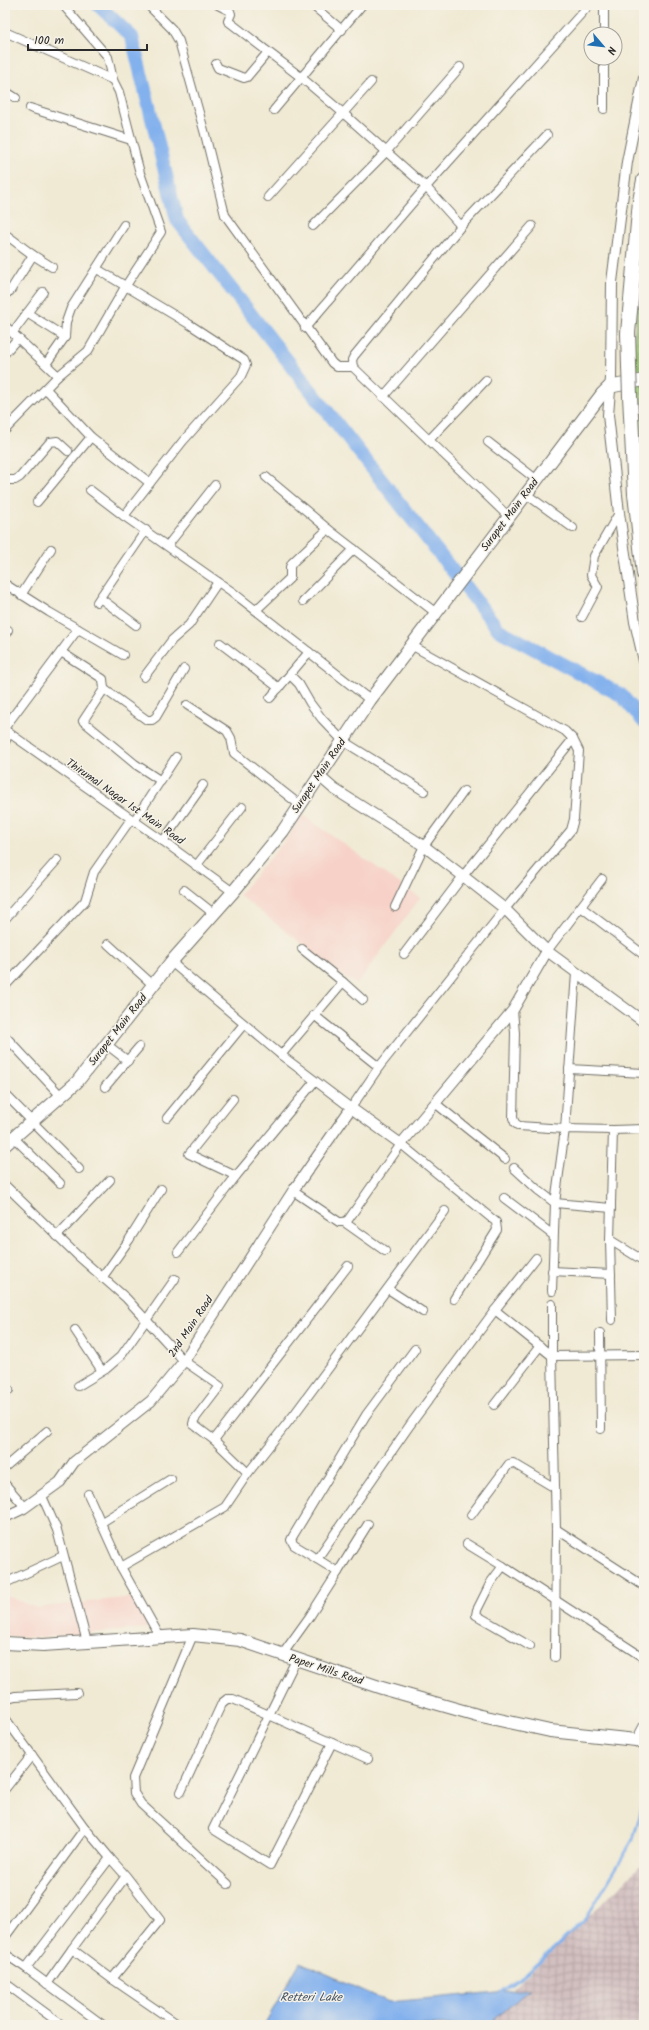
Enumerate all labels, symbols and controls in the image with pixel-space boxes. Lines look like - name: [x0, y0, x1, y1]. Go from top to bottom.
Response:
- scale bar: [28, 26, 147, 52]
- north arrow: [583, 26, 623, 66]
- text: 100 m: [34, 31, 65, 50]
- text: N: [601, 43, 621, 58]
- street label: Surapet Main Road: [476, 474, 544, 555]
- street label: Surapet Main Road: [287, 734, 351, 817]
- street label: Thirumal Nagar 1st Main Road: [62, 754, 188, 850]
- street label: Surapet Main Road: [84, 990, 152, 1070]
- street label: 2nd Main Road: [164, 1292, 219, 1361]
- street label: Paper Mills Road: [286, 1650, 366, 1691]
- water label: Retteri Lake: [280, 1988, 344, 2007]

